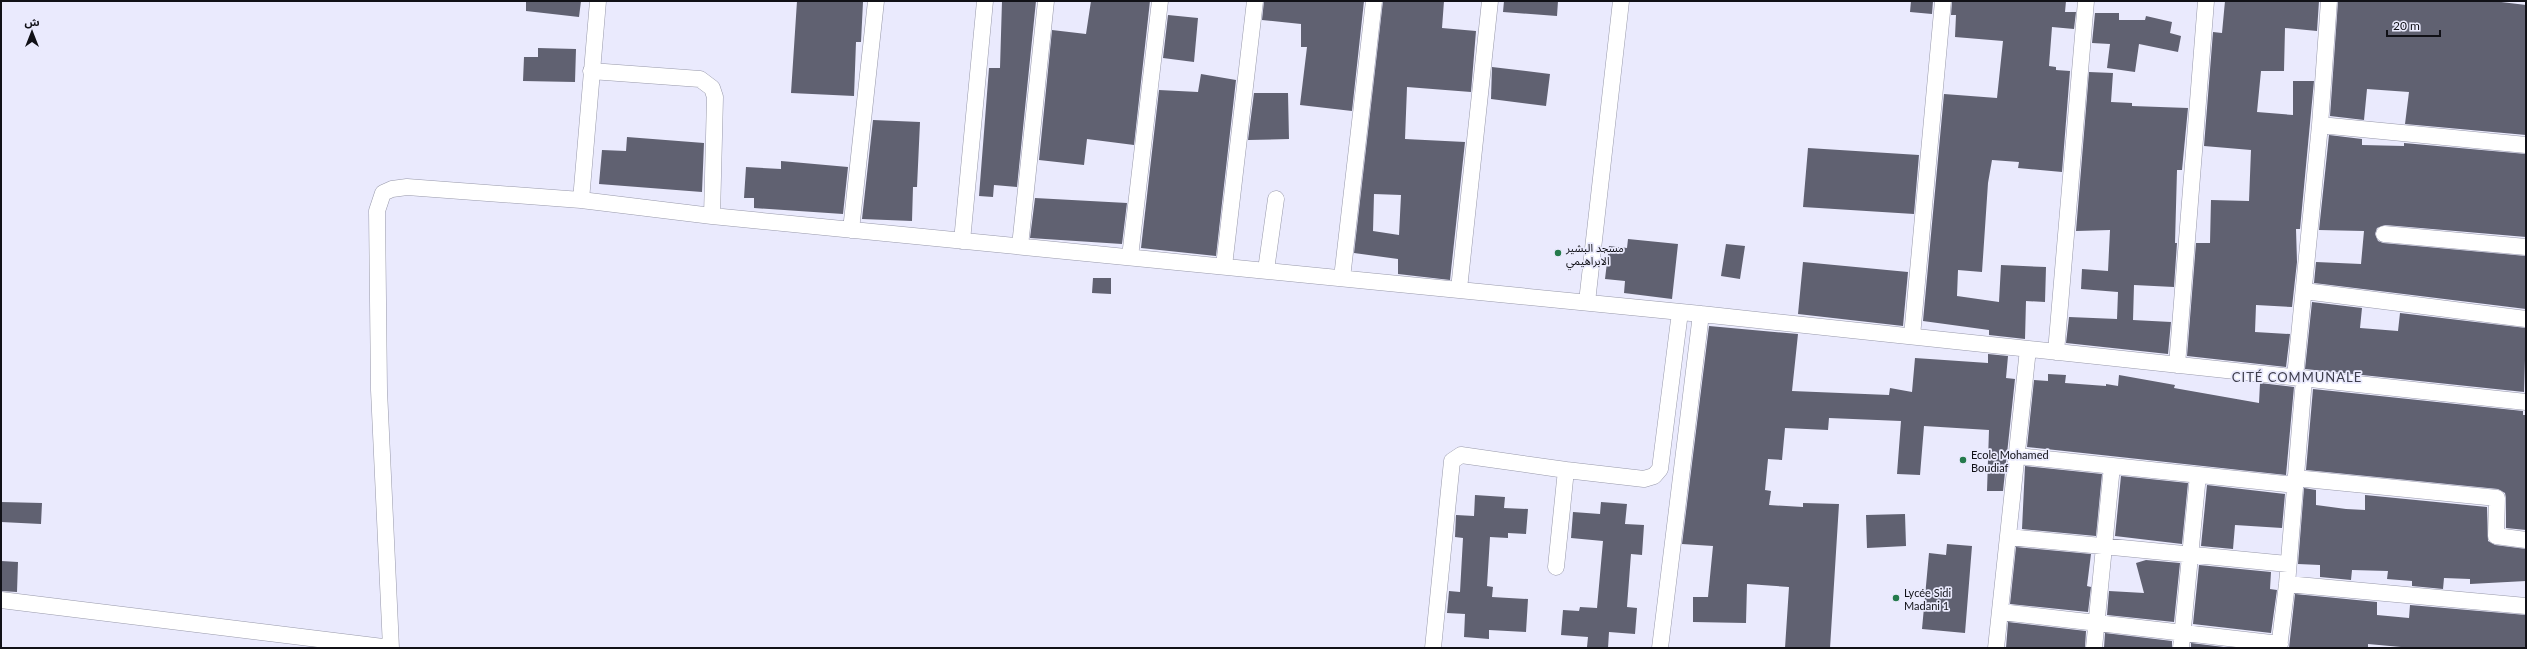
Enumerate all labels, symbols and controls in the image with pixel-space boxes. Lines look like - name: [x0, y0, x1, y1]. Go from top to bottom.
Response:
- north arrow: [12, 12, 52, 52]
- scale bar: [2387, 12, 2440, 38]
- text: ش: [24, 15, 40, 29]
- text: 20 m: [2393, 18, 2420, 33]
- place label: مسجد البشير الابراهيمي: [1565, 241, 1624, 270]
- marker: مسجد البشير الابراهيمي: [1553, 248, 1563, 258]
- district label: CITÉ COMMUNALE: [2232, 369, 2362, 385]
- place label: Ecole Mohamed Boudiaf: [1971, 448, 2049, 474]
- marker: Ecole Mohamed Boudiaf: [1958, 455, 1968, 465]
- place label: Lycée Sidi Madani 1: [1904, 586, 1951, 612]
- marker: Lycée Sidi Madani 1: [1891, 593, 1901, 603]

